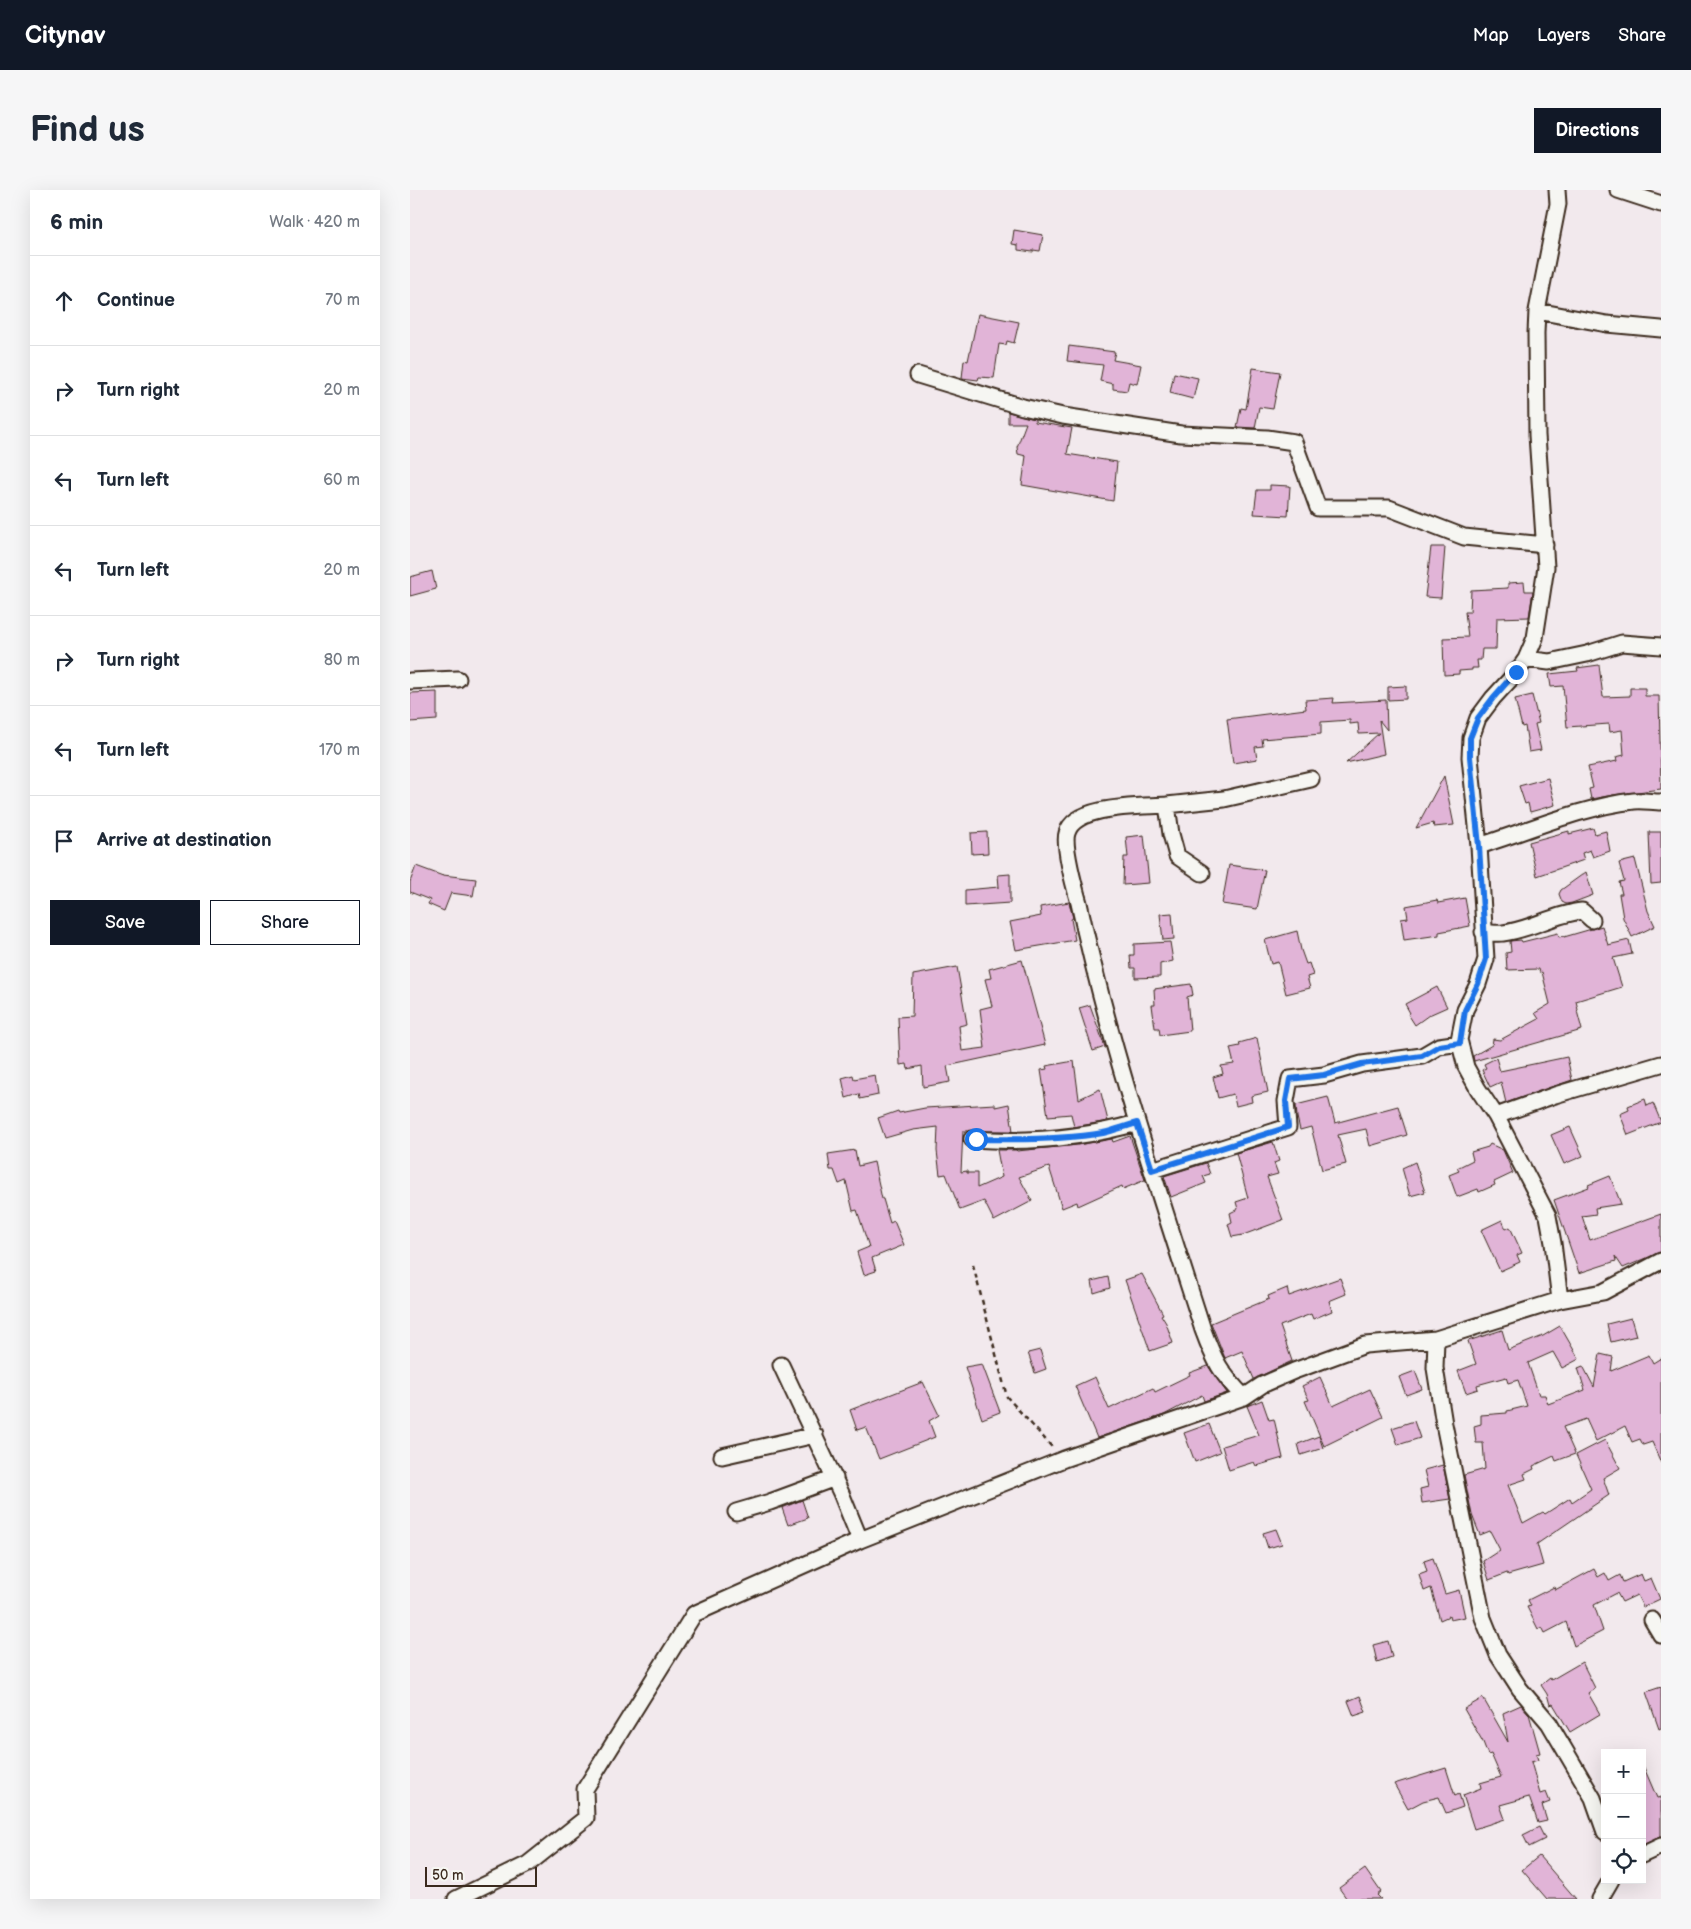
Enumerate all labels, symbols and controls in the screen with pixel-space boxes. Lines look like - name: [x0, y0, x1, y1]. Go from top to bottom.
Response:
- text: Citynav: [25, 21, 106, 50]
- text: Map: [1473, 25, 1509, 46]
- text: Layers: [1537, 25, 1590, 46]
- text: Share: [1618, 25, 1666, 46]
- button: Directions: [1534, 108, 1661, 153]
- text: Find us: [30, 109, 145, 152]
- text: 6 min: [50, 210, 103, 235]
- text: Walk · 420 m: [269, 213, 360, 232]
- icon: ahead: [50, 287, 78, 315]
- text: Continue: [97, 289, 175, 312]
- text: 70 m: [325, 291, 360, 310]
- icon: right: [50, 377, 78, 405]
- text: Turn right: [97, 379, 180, 402]
- text: 20 m: [324, 381, 360, 400]
- icon: left: [50, 467, 78, 495]
- text: Turn left: [97, 469, 169, 492]
- text: 60 m: [323, 471, 360, 490]
- icon: left: [50, 557, 78, 585]
- text: Turn left: [97, 559, 169, 582]
- text: 20 m: [324, 561, 360, 580]
- icon: right: [50, 647, 78, 675]
- text: Turn right: [97, 649, 180, 672]
- text: 80 m: [324, 651, 360, 670]
- route end: [1505, 661, 1528, 684]
- icon: left: [50, 737, 78, 765]
- text: Turn left: [97, 739, 169, 762]
- text: 170 m: [319, 741, 360, 760]
- icon: arrive: [50, 827, 78, 855]
- text: Arrive at destination: [97, 829, 272, 852]
- button: Save: [50, 900, 200, 945]
- button: Share: [210, 900, 360, 945]
- route start: [965, 1128, 988, 1151]
- map controls: [1601, 1749, 1646, 1884]
- button: +: [1601, 1749, 1646, 1794]
- button: −: [1601, 1794, 1646, 1839]
- button: locate: [1601, 1839, 1646, 1884]
- scale bar: [425, 1864, 538, 1887]
- text: 50 m: [432, 1867, 464, 1884]

